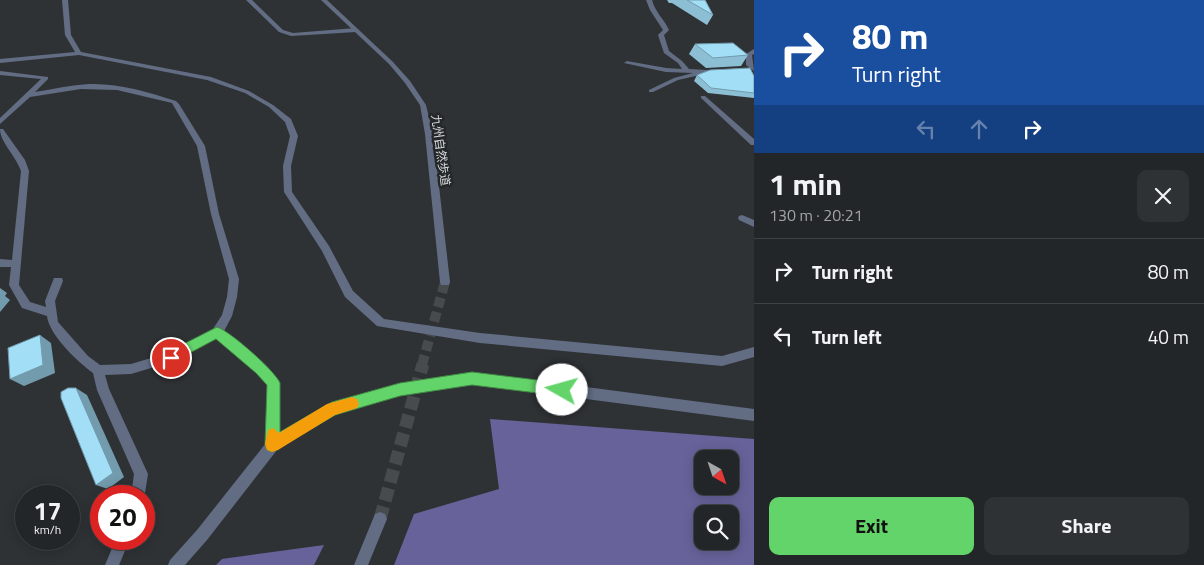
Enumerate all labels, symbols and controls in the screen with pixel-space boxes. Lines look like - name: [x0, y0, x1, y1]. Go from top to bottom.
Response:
- text: 80 m: [852, 9, 928, 63]
- icon: right: [769, 20, 834, 85]
- text: Turn right: [852, 57, 941, 91]
- street label: 九州自然歩道: [427, 113, 455, 187]
- icon: left: [912, 115, 940, 143]
- icon: ahead: [965, 115, 993, 143]
- icon: right: [1018, 115, 1046, 143]
- text: 1 min: [769, 161, 842, 207]
- button: close: [1137, 170, 1189, 222]
- text: 130 m · 20:21: [769, 203, 863, 227]
- icon: right: [769, 257, 797, 285]
- text: Turn right: [812, 257, 893, 286]
- text: 80 m: [1148, 257, 1189, 286]
- icon: left: [769, 322, 797, 350]
- text: Turn left: [812, 322, 882, 351]
- text: 40 m: [1148, 322, 1189, 351]
- pin: [150, 337, 192, 379]
- icon: arrive: [157, 344, 185, 372]
- position arrow: [535, 363, 587, 415]
- north arrow: [694, 450, 739, 495]
- map controls: [694, 450, 739, 550]
- speed limit sign: 20: [90, 485, 155, 550]
- text: 17: [33, 492, 62, 530]
- button: Exit: [769, 497, 974, 555]
- button: Share: [984, 497, 1189, 555]
- button: search: [694, 505, 739, 550]
- text: km/h: [34, 520, 61, 539]

